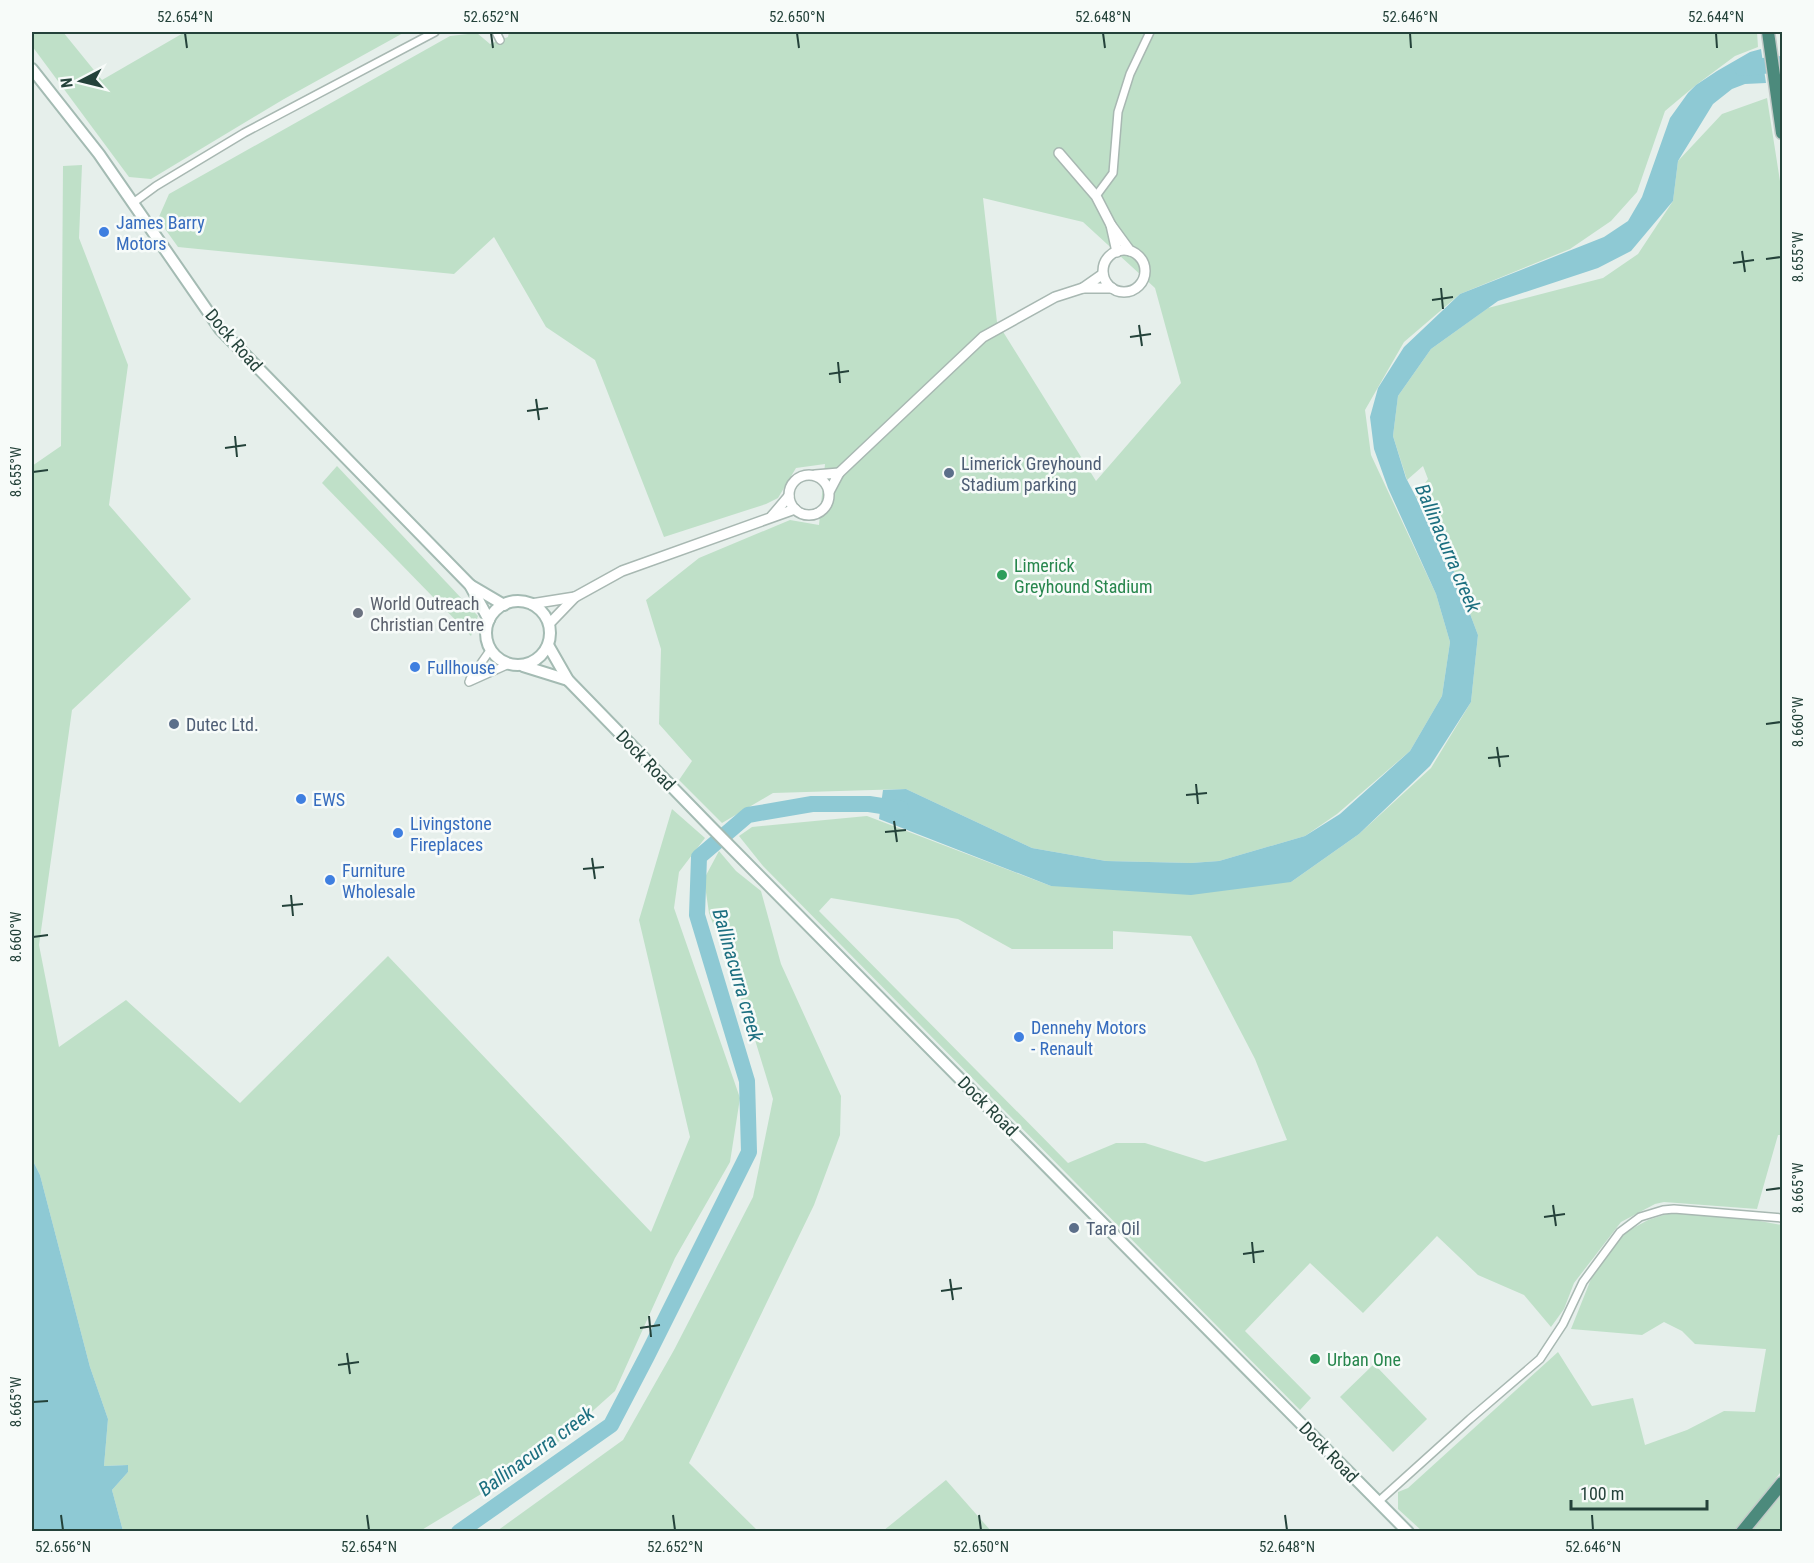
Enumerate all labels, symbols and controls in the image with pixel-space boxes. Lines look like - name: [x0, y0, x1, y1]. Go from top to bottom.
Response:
- text: 52.654°N: [157, 8, 213, 26]
- text: 52.652°N: [463, 8, 519, 26]
- text: 52.650°N: [769, 8, 825, 26]
- text: 52.648°N: [1075, 8, 1131, 26]
- text: 52.646°N: [1382, 8, 1438, 26]
- text: 52.644°N: [1688, 8, 1744, 26]
- north arrow: [51, 51, 111, 111]
- text: N: [57, 77, 77, 89]
- place label: James Barry Motors: [116, 212, 205, 254]
- marker: James Barry Motors: [97, 225, 111, 239]
- text: 8.655°W: [1789, 231, 1807, 282]
- street label: Dock Road: [201, 304, 267, 376]
- text: 8.655°W: [7, 446, 25, 497]
- place label: Limerick Greyhound Stadium parking: [961, 453, 1102, 495]
- marker: Limerick Greyhound Stadium parking: [942, 466, 956, 480]
- water label: Ballinacurra creek: [1410, 480, 1486, 617]
- place label: Limerick Greyhound Stadium: [1014, 555, 1153, 597]
- marker: Limerick Greyhound Stadium: [995, 568, 1009, 582]
- place label: World Outreach Christian Centre: [370, 593, 484, 635]
- marker: World Outreach Christian Centre: [351, 606, 365, 620]
- place label: Fullhouse: [427, 657, 496, 678]
- marker: Fullhouse: [408, 660, 422, 674]
- text: 8.660°W: [1789, 696, 1807, 747]
- place label: Dutec Ltd.: [186, 714, 259, 735]
- marker: Dutec Ltd.: [167, 717, 181, 731]
- street label: Dock Road: [612, 725, 680, 795]
- place label: EWS: [313, 789, 345, 810]
- marker: EWS: [294, 792, 308, 806]
- place label: Livingstone Fireplaces: [410, 813, 492, 855]
- marker: Livingstone Fireplaces: [391, 826, 405, 840]
- place label: Furniture Wholesale: [342, 860, 415, 902]
- marker: Furniture Wholesale: [323, 873, 337, 887]
- water label: Ballinacurra creek: [708, 906, 769, 1045]
- text: 8.660°W: [7, 911, 25, 962]
- place label: Dennehy Motors - Renault: [1031, 1017, 1146, 1059]
- marker: Dennehy Motors - Renault: [1012, 1030, 1026, 1044]
- street label: Dock Road: [954, 1072, 1022, 1140]
- text: 8.665°W: [1789, 1162, 1807, 1213]
- place label: Tara Oil: [1086, 1218, 1140, 1239]
- marker: Tara Oil: [1067, 1221, 1081, 1235]
- place label: Urban One: [1327, 1349, 1401, 1370]
- marker: Urban One: [1308, 1352, 1322, 1366]
- text: 8.665°W: [7, 1376, 25, 1427]
- water label: Ballinacurra creek: [473, 1400, 600, 1501]
- street label: Dock Road: [1295, 1417, 1363, 1487]
- scale bar: [1571, 1473, 1708, 1511]
- text: 100 m: [1580, 1483, 1624, 1504]
- text: 52.656°N: [35, 1538, 91, 1556]
- text: 52.654°N: [341, 1538, 397, 1556]
- text: 52.652°N: [647, 1538, 703, 1556]
- text: 52.650°N: [953, 1538, 1009, 1556]
- text: 52.648°N: [1259, 1538, 1315, 1556]
- text: 52.646°N: [1565, 1538, 1621, 1556]

